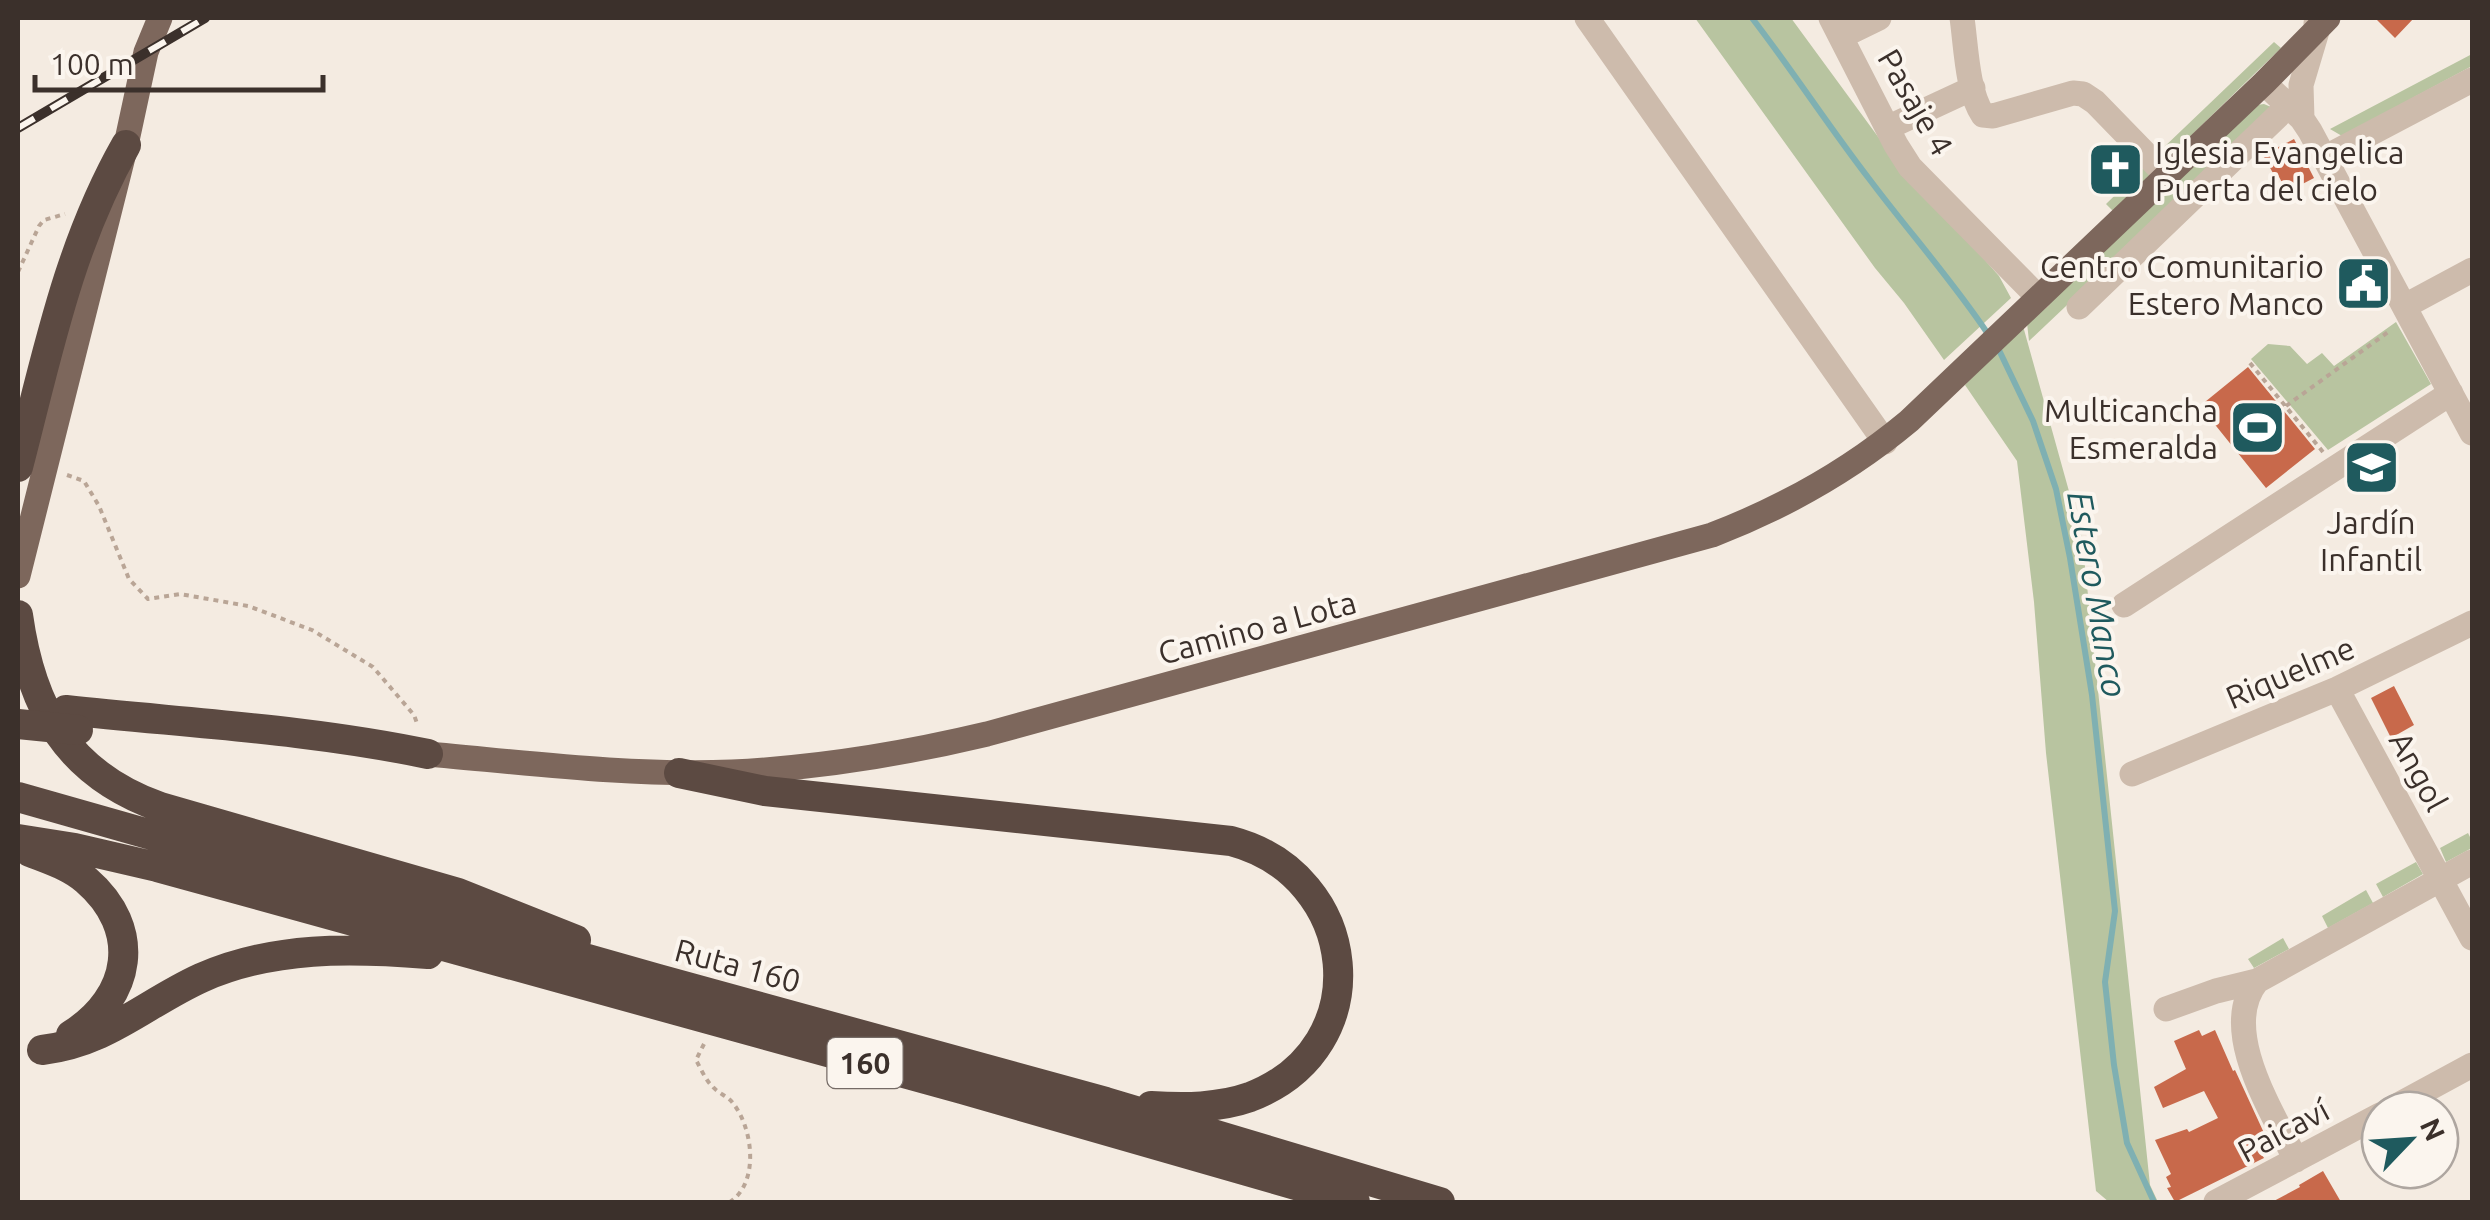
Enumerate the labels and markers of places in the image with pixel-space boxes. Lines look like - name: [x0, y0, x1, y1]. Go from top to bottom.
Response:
- place label: Iglesia Evangelica Puerta del cielo: [2155, 134, 2404, 207]
- church icon: Iglesia Evangelica Puerta del cielo: [2086, 140, 2146, 200]
- place label: Centro Comunitario Estero Manco: [2040, 248, 2324, 321]
- public building icon: Centro Comunitario Estero Manco: [2333, 254, 2393, 314]
- place label: Multicancha Esmeralda: [2044, 392, 2218, 465]
- sports icon: Multicancha Esmeralda: [2227, 398, 2287, 458]
- school or university icon: Jardín Infantil: [2341, 438, 2401, 498]
- place label: Jardín Infantil: [2320, 504, 2422, 577]

